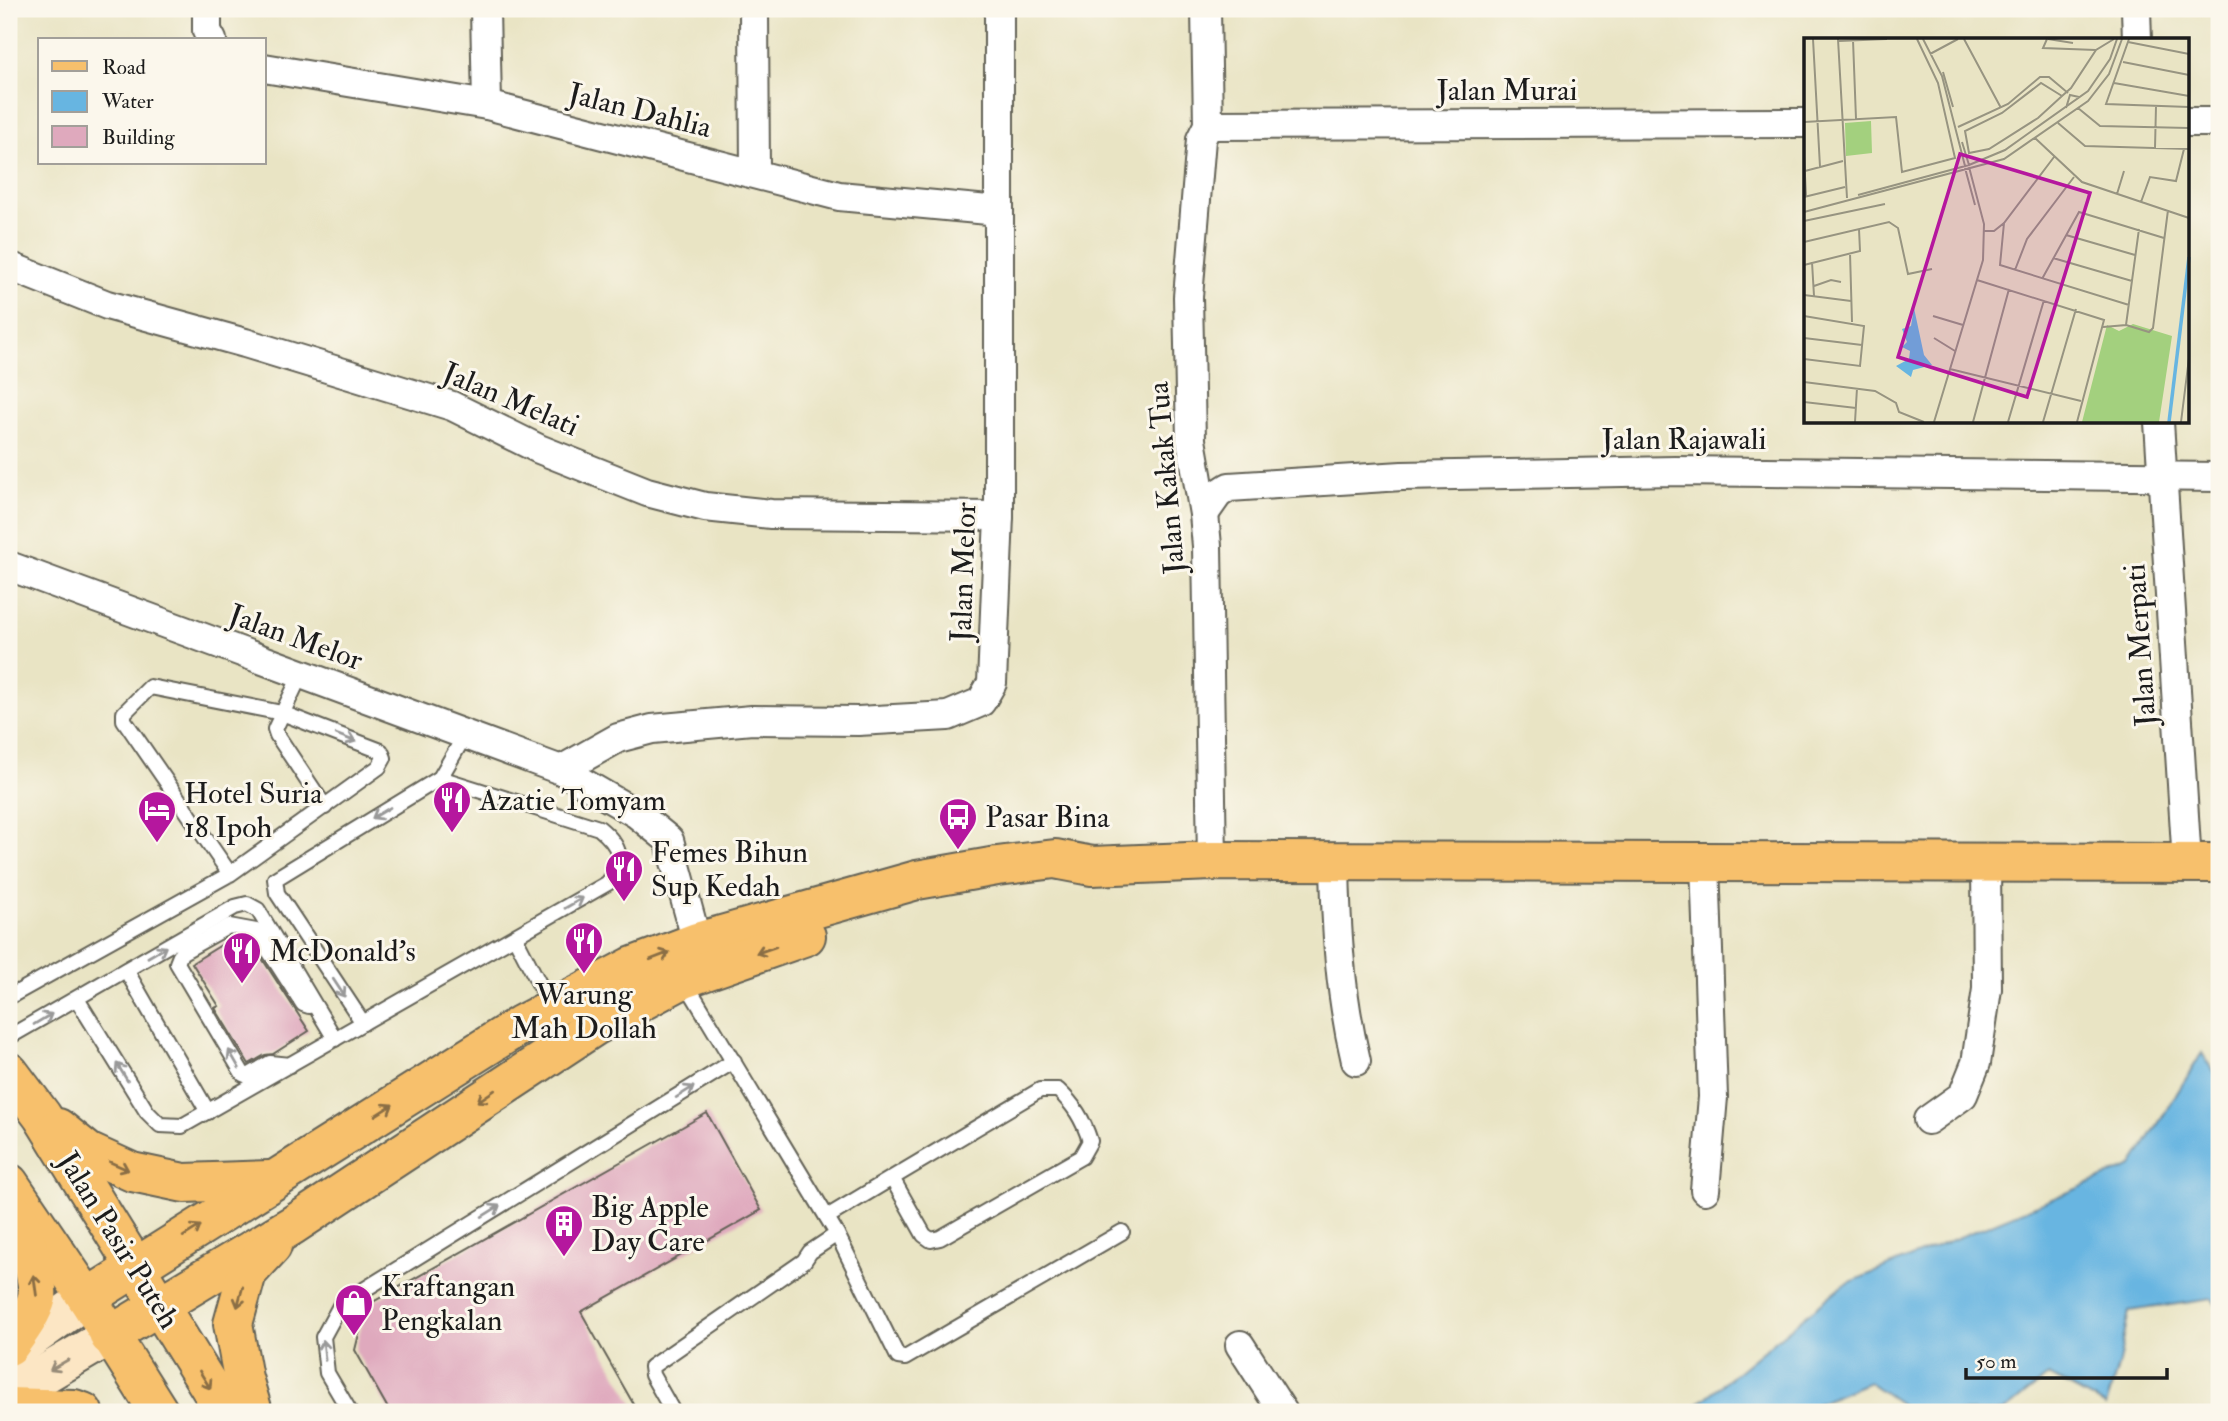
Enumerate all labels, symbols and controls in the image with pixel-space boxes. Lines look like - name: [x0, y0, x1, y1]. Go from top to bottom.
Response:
- legend: [38, 38, 266, 164]
- inset map: [1804, 38, 2190, 424]
- text: Road: [102, 54, 147, 81]
- street label: Jalan Murai: [1435, 72, 1578, 109]
- street label: Jalan Dahlia: [564, 75, 716, 146]
- text: Water: [101, 88, 154, 115]
- text: Building: [102, 124, 175, 151]
- street label: Jalan Melati: [436, 354, 585, 445]
- street label: Jalan Kakak Tua: [1140, 380, 1193, 577]
- street label: Jalan Rajawali: [1601, 421, 1766, 458]
- street label: Jalan Melor: [943, 501, 984, 644]
- street label: Jalan Merpati: [2116, 562, 2165, 729]
- street label: Jalan Melor: [223, 596, 368, 679]
- one-way arrow: [334, 732, 356, 745]
- place label: Hotel Suria 18 Ipoh: [184, 775, 323, 846]
- restaurant icon: Azatie Tomyam: [431, 779, 473, 834]
- place label: Azatie Tomyam: [478, 782, 666, 819]
- hotel icon: Hotel Suria 18 Ipoh: [136, 789, 178, 844]
- bus stop icon: Pasar Bina: [937, 796, 979, 851]
- place label: Pasar Bina: [985, 799, 1110, 836]
- one-way arrow: [372, 807, 392, 821]
- place label: Femes Bihun Sup Kedah: [651, 834, 808, 905]
- restaurant icon: Femes Bihun Sup Kedah: [603, 848, 645, 903]
- one-way arrow: [563, 896, 584, 909]
- restaurant icon: Warung Mah Dollah: [563, 920, 605, 975]
- restaurant icon: McDonald's: [221, 930, 263, 985]
- place label: McDonald's: [269, 933, 416, 970]
- one-way arrow: [146, 945, 166, 959]
- one-way arrow: [756, 945, 778, 957]
- one-way arrow: [649, 949, 671, 961]
- place label: Warung Mah Dollah: [511, 976, 657, 1047]
- one-way arrow: [332, 977, 346, 997]
- one-way arrow: [32, 1012, 53, 1025]
- one-way arrow: [227, 1049, 240, 1070]
- one-way arrow: [114, 1062, 128, 1082]
- one-way arrow: [674, 1084, 694, 1098]
- one-way arrow: [477, 1089, 497, 1103]
- one-way arrow: [374, 1102, 394, 1116]
- street label: Jalan Pasir Puteh: [49, 1144, 188, 1336]
- one-way arrow: [108, 1160, 129, 1173]
- place label: Big Apple Day Care: [591, 1189, 709, 1260]
- building icon: Big Apple Day Care: [543, 1203, 585, 1258]
- one-way arrow: [481, 1204, 500, 1219]
- one-way arrow: [181, 1223, 201, 1237]
- place label: Kraftangan Pengkalan: [381, 1268, 515, 1339]
- one-way arrow: [28, 1274, 41, 1297]
- shop icon: Kraftangan Pengkalan: [333, 1282, 375, 1337]
- one-way arrow: [233, 1286, 246, 1308]
- scale bar: [1966, 1337, 2167, 1381]
- one-way arrow: [318, 1340, 331, 1362]
- text: 50 m: [1976, 1348, 2017, 1375]
- one-way arrow: [49, 1359, 70, 1372]
- one-way arrow: [199, 1369, 213, 1389]

